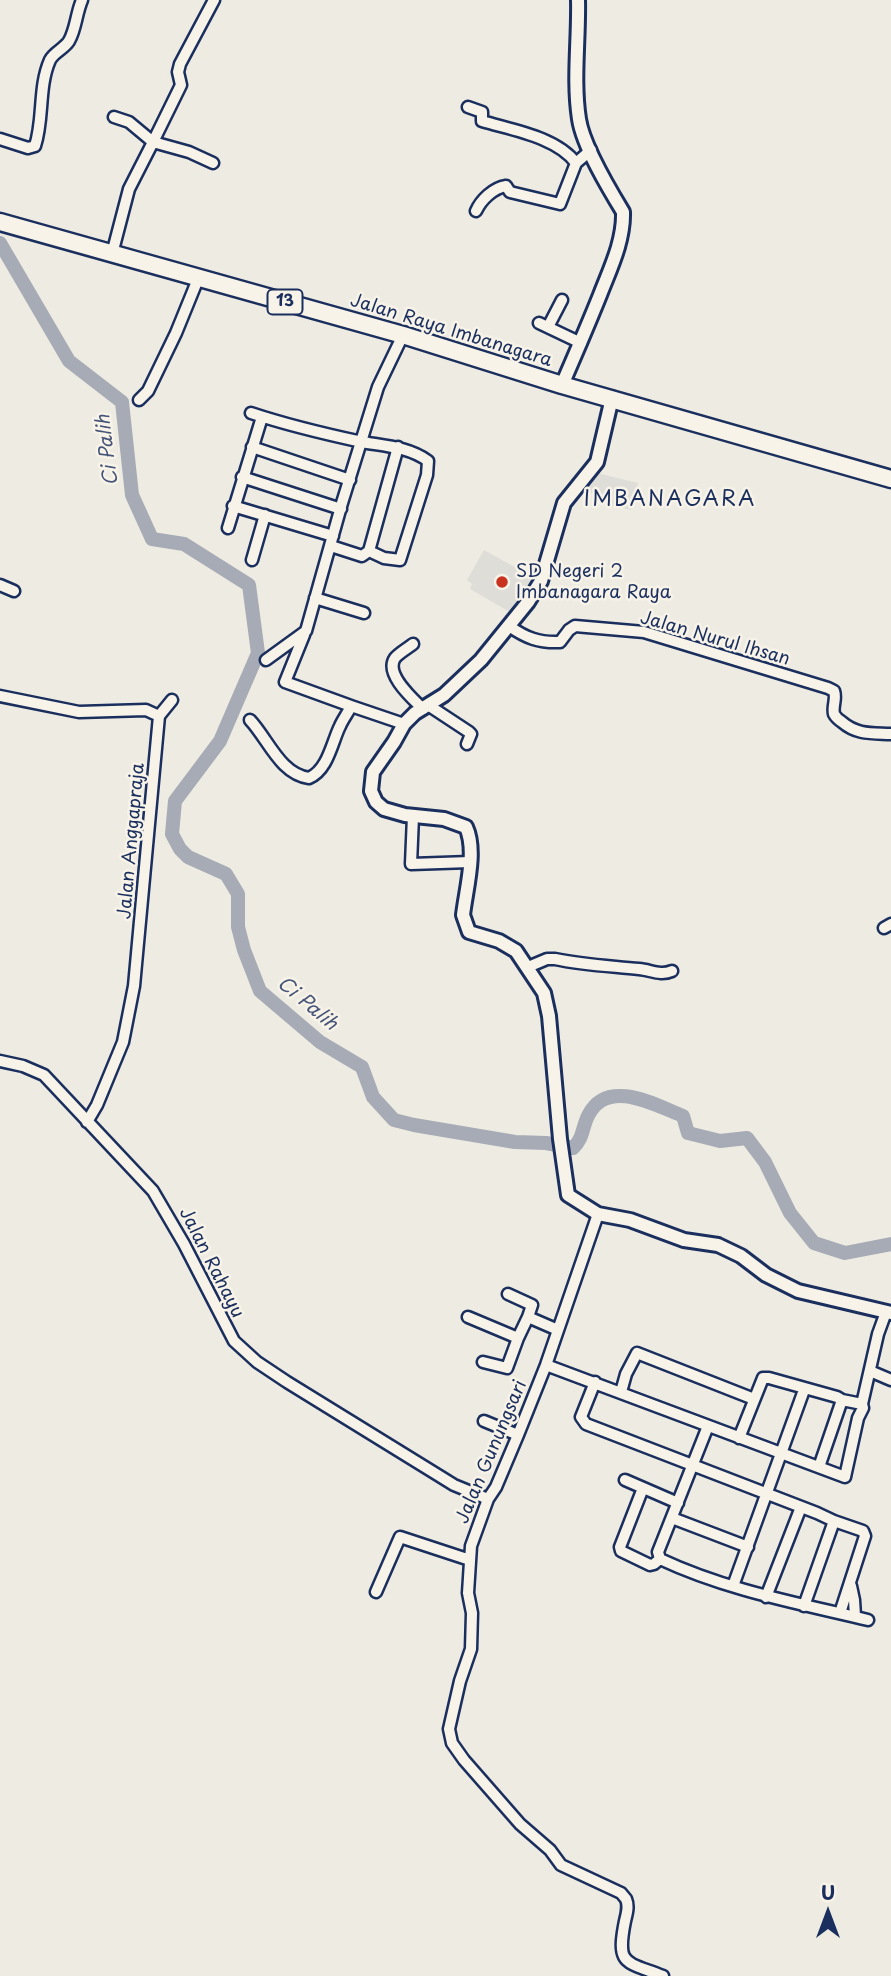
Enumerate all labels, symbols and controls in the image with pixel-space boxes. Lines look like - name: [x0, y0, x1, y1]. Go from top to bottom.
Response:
- road number: 13: [268, 290, 302, 314]
- street label: Jalan Raya Imbanagara: [348, 290, 554, 372]
- water label: Ci Palih: [92, 413, 124, 487]
- district label: IMBANAGARA: [585, 487, 755, 513]
- place label: SD Negeri 2 Imbanagara Raya: [516, 561, 671, 604]
- marker: SD Negeri 2 Imbanagara Raya: [494, 574, 510, 590]
- street label: Jalan Nurul Ihsan: [638, 607, 792, 671]
- street label: Jalan Anggapraja: [114, 762, 150, 920]
- water label: Ci Palih: [272, 972, 342, 1036]
- street label: Jalan Rahayu: [174, 1204, 248, 1322]
- street label: Jalan Gunungsari: [452, 1377, 532, 1527]
- north arrow: [793, 1878, 863, 1948]
- text: U: [821, 1878, 835, 1906]

